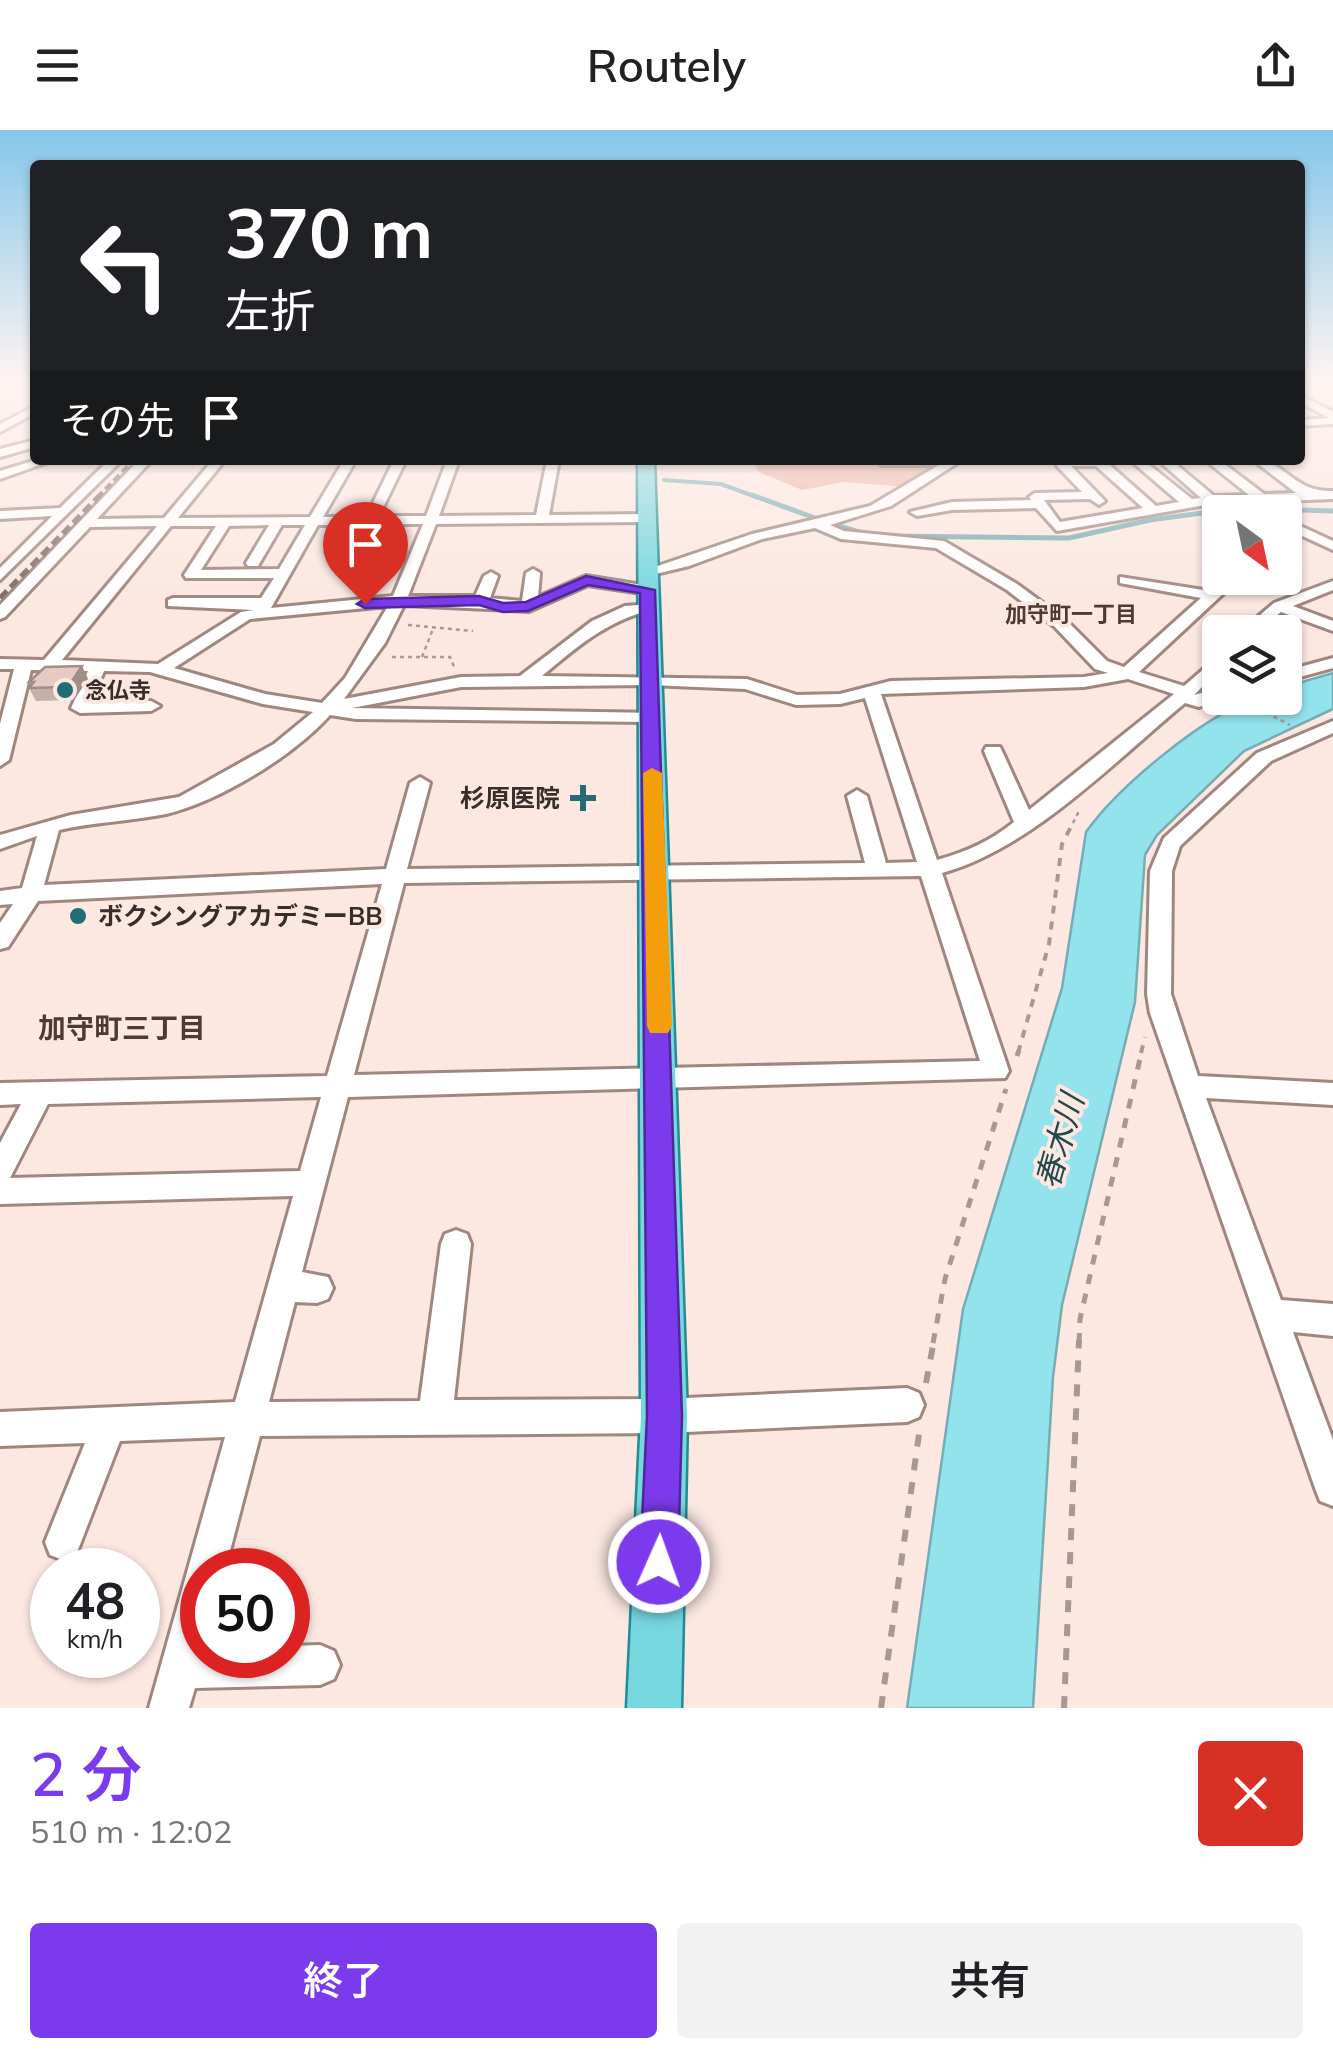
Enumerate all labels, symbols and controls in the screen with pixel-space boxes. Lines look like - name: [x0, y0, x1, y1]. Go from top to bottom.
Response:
- text: Routely: [587, 37, 746, 93]
- icon: menu: [30, 38, 85, 93]
- icon: share: [1248, 38, 1303, 93]
- text: 370 m: [225, 188, 433, 276]
- icon: left: [60, 200, 190, 330]
- text: 左折: [225, 282, 315, 338]
- icon: arrive: [194, 390, 249, 445]
- text: その先: [60, 396, 174, 444]
- north arrow: [1202, 495, 1302, 595]
- map controls: [1202, 495, 1302, 715]
- pin: [323, 502, 408, 605]
- icon: arrive: [338, 517, 393, 572]
- district label: 加守町一丁目: [1005, 600, 1137, 628]
- button: layers: [1202, 615, 1302, 715]
- place label: 念仏寺: [85, 676, 151, 704]
- marker: 念仏寺: [54, 679, 76, 701]
- place label: 杉原医院: [460, 782, 560, 813]
- marker: 杉原医院: [570, 785, 596, 811]
- place label: ボクシングアカデミーBB: [98, 900, 383, 931]
- marker: ボクシングアカデミーBB: [67, 905, 89, 927]
- district label: 加守町三丁目: [38, 1010, 206, 1045]
- water label: 春木川: [1027, 1086, 1092, 1192]
- position arrow: [607, 1510, 711, 1614]
- speed limit sign: 50: [180, 1548, 310, 1678]
- text: 48: [65, 1569, 125, 1632]
- text: km/h: [67, 1623, 123, 1654]
- text: 2 分: [30, 1736, 142, 1811]
- button: close: [1198, 1741, 1303, 1846]
- text: 510 m · 12:02: [30, 1811, 232, 1851]
- button: 終了: [30, 1923, 657, 2038]
- button: 共有: [677, 1923, 1303, 2038]

